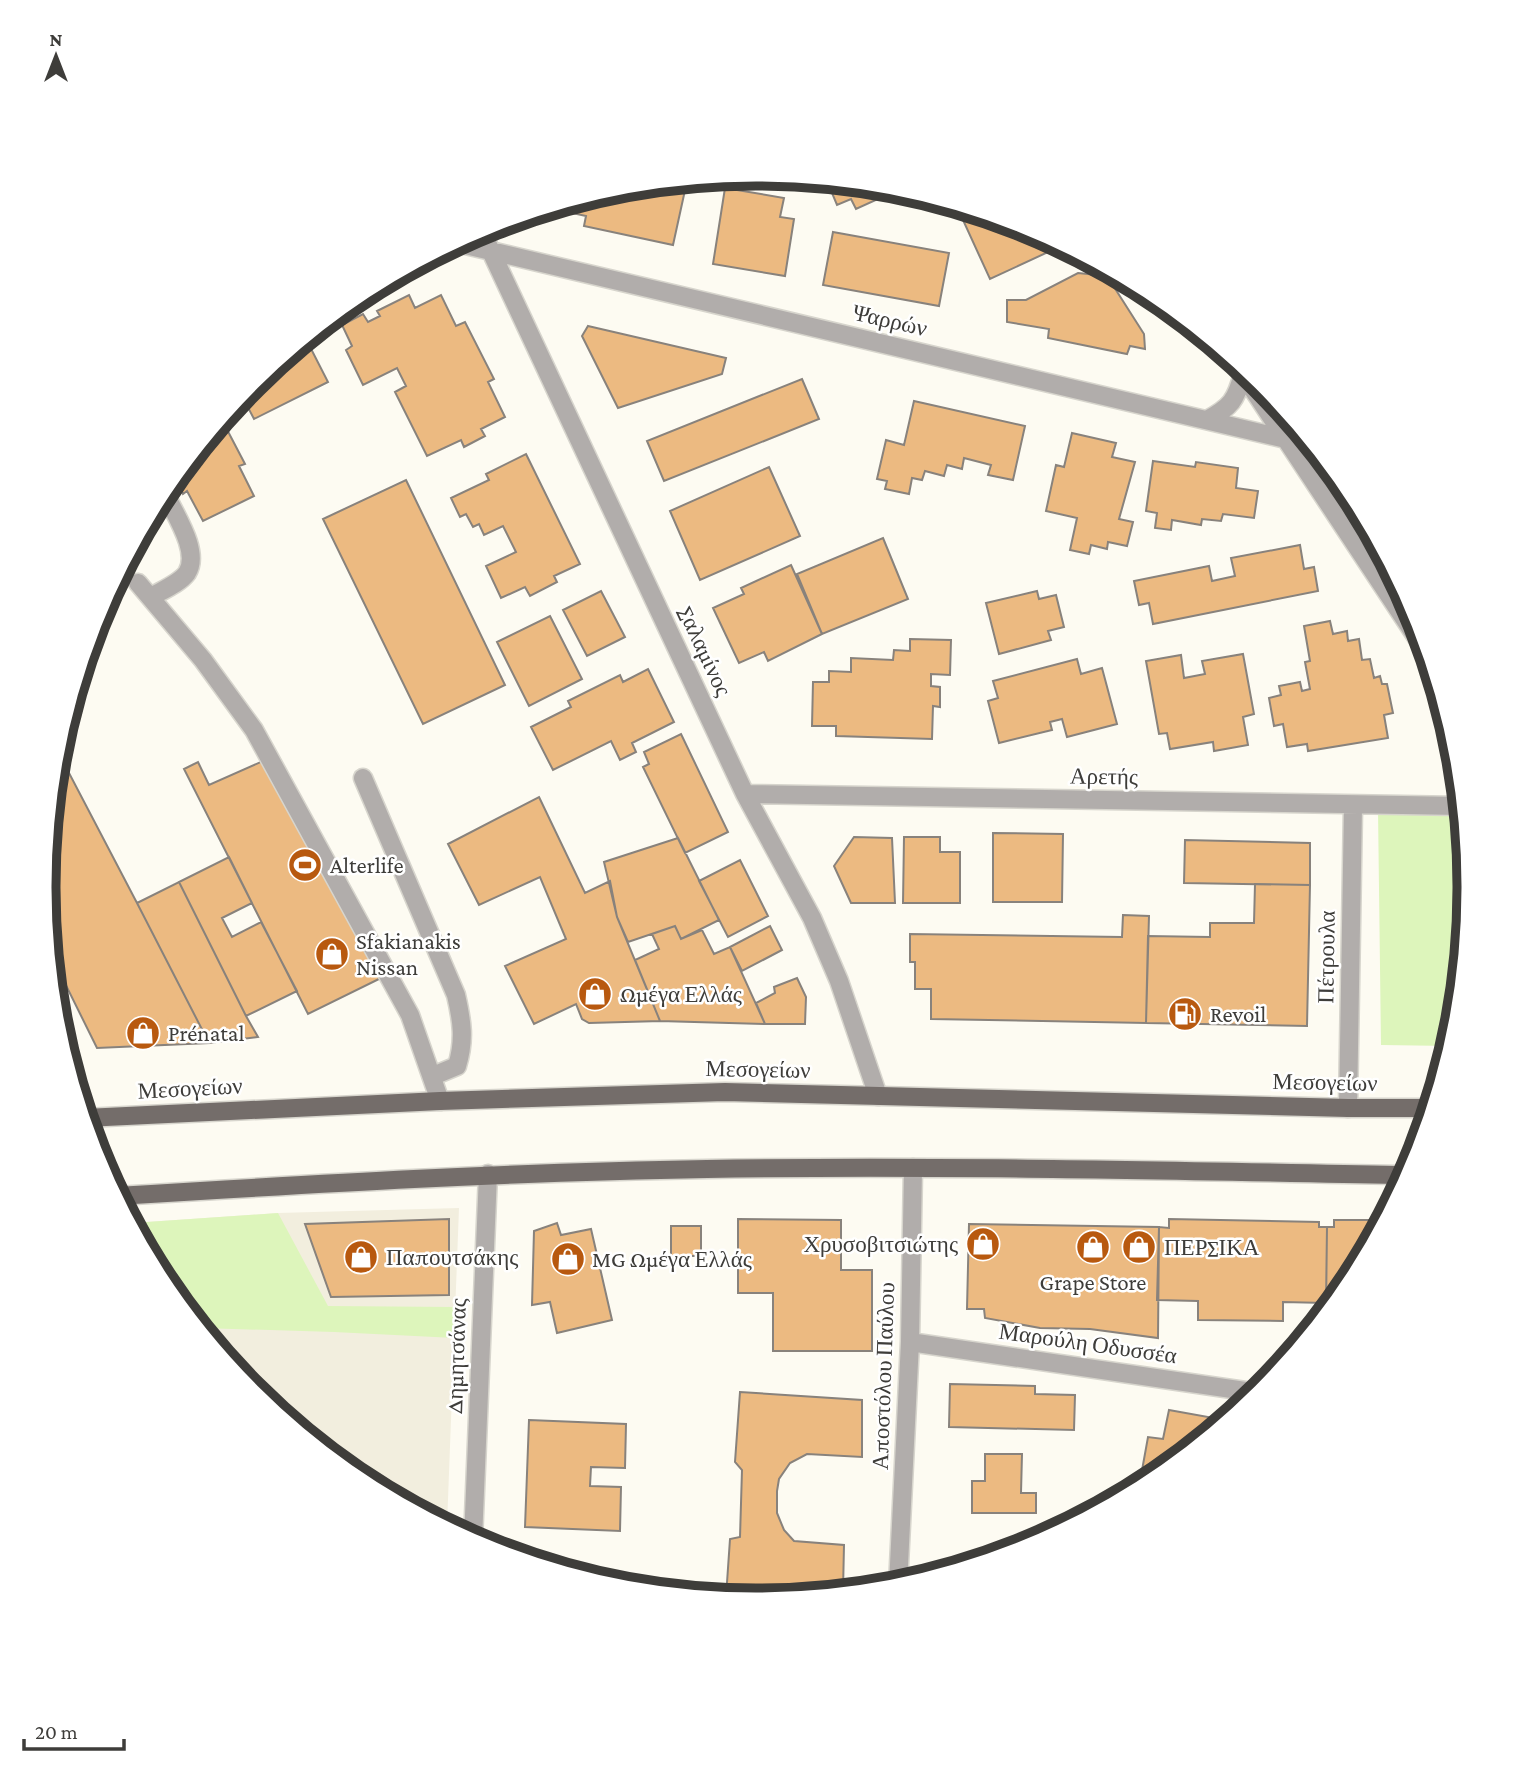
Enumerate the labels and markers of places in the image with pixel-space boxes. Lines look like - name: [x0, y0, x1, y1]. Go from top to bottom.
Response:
- sports icon: Alterlife: [286, 846, 324, 884]
- place label: Alterlife: [330, 852, 404, 878]
- place label: Sfakianakis Nissan: [356, 928, 461, 980]
- shop icon: Sfakianakis Nissan: [313, 935, 351, 973]
- shop icon: Ωμέγα Ελλάς: [576, 975, 614, 1013]
- place label: Ωμέγα Ελλάς: [620, 981, 742, 1007]
- fuel station icon: Revoil: [1166, 995, 1204, 1033]
- place label: Revoil: [1210, 1001, 1266, 1027]
- shop icon: Prénatal: [124, 1014, 162, 1052]
- place label: Prénatal: [168, 1020, 245, 1046]
- shop icon: Χρυσοβιτσιώτης: [964, 1225, 1002, 1263]
- shop icon: Grape Store: [1074, 1228, 1112, 1266]
- shop icon: ΠΕΡΣΙΚΑ: [1120, 1228, 1158, 1266]
- place label: Χρυσοβιτσιώτης: [803, 1231, 958, 1257]
- place label: ΠΕΡΣΙΚΑ: [1164, 1234, 1260, 1260]
- shop icon: Παπουτσάκης: [342, 1238, 380, 1276]
- shop icon: MG Ωμέγα Ελλάς: [549, 1240, 587, 1278]
- place label: Παπουτσάκης: [386, 1244, 518, 1270]
- place label: MG Ωμέγα Ελλάς: [592, 1246, 752, 1272]
- place label: Grape Store: [1040, 1269, 1146, 1295]

